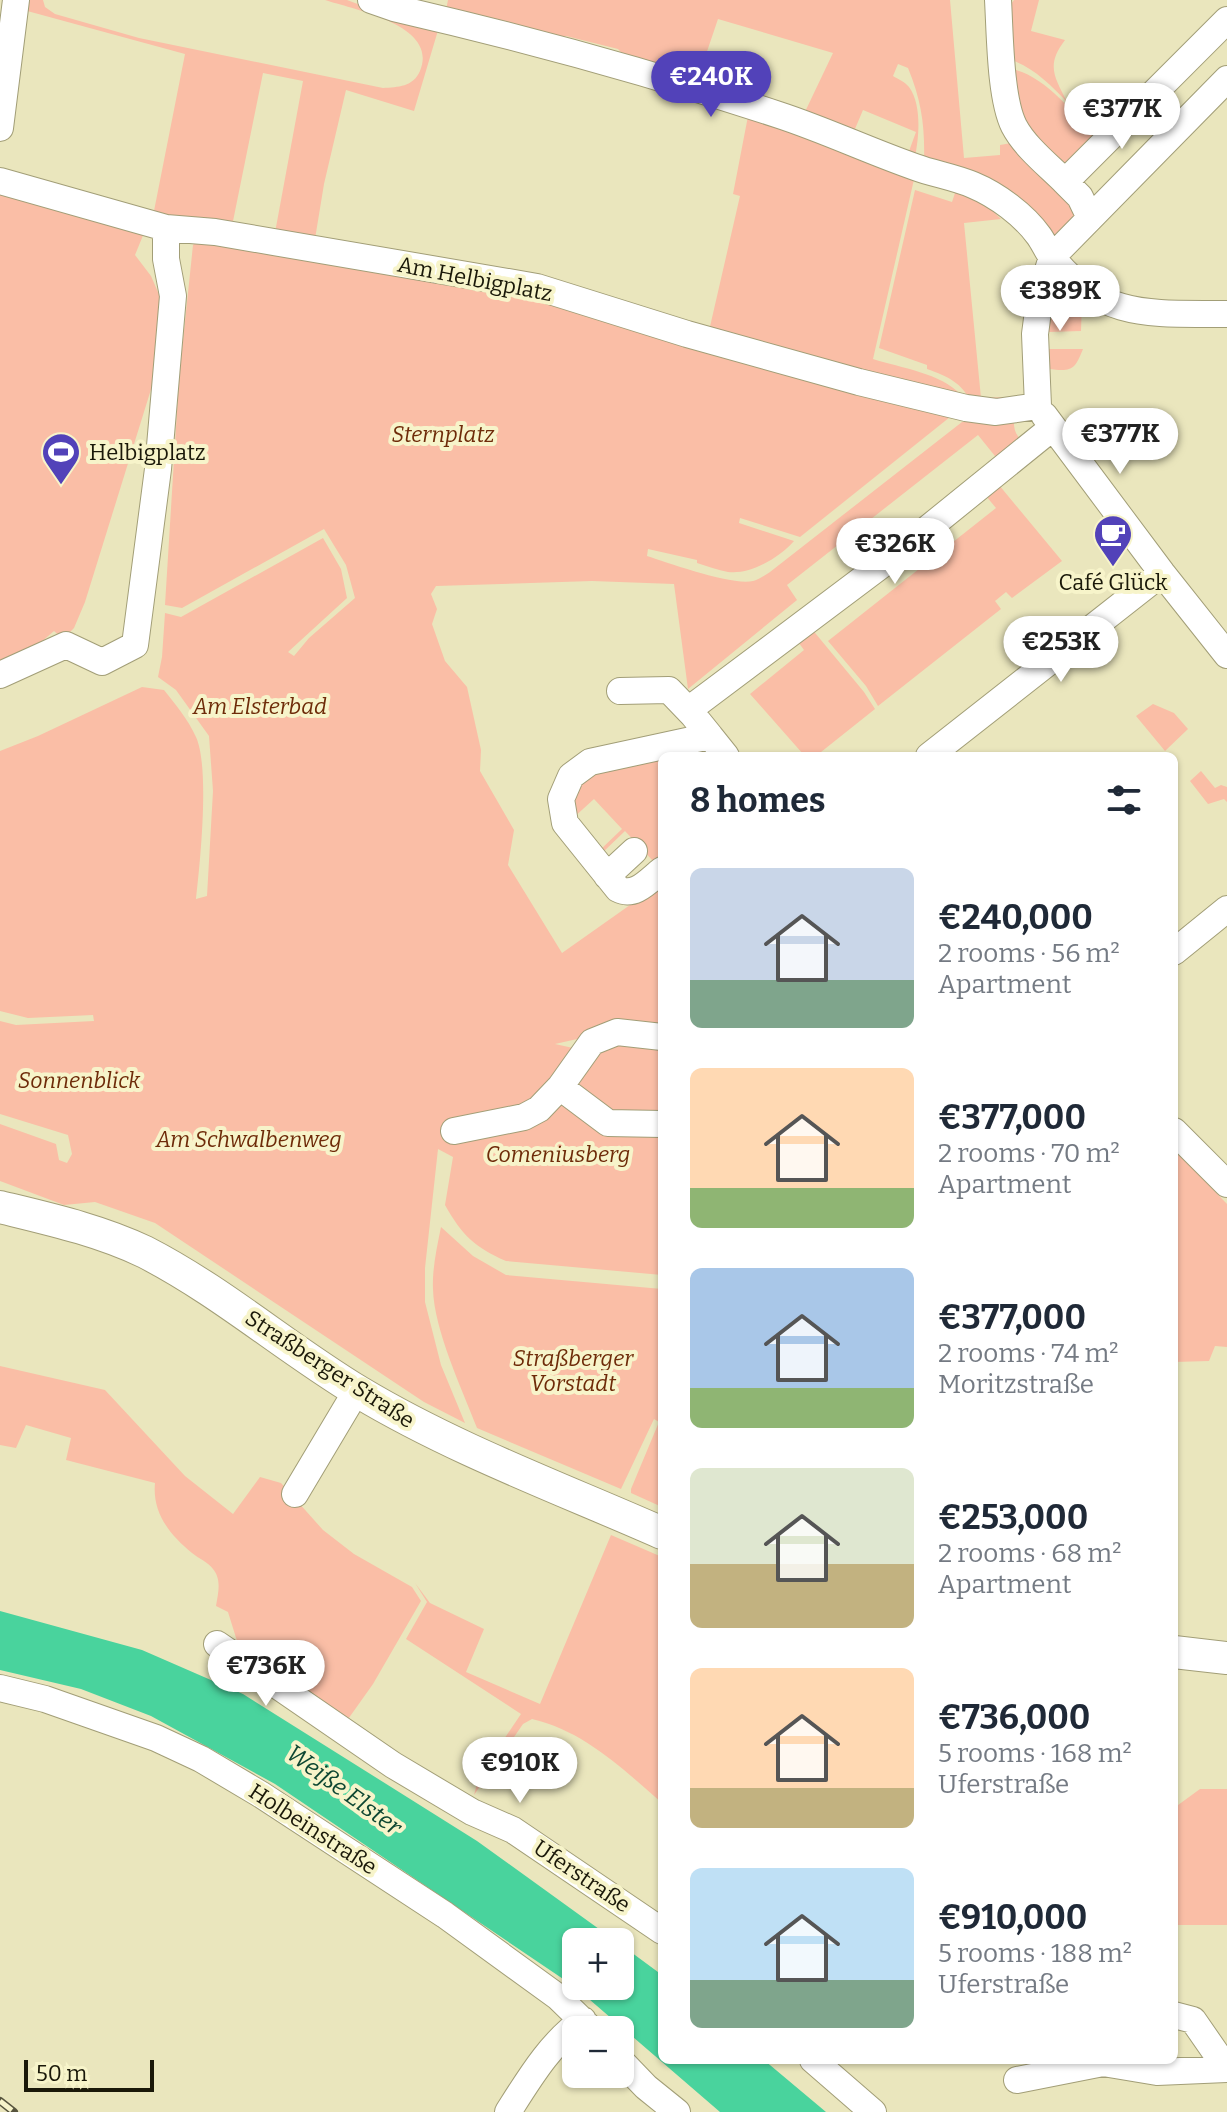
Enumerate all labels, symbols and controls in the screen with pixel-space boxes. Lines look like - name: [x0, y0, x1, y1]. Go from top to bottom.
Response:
- pin: €240K: [655, 51, 767, 119]
- text: €240K: [669, 61, 753, 92]
- pin: €377K: [1066, 83, 1178, 151]
- text: €377K: [1082, 93, 1162, 124]
- street label: Am Helbigplatz: [395, 251, 555, 307]
- pin: €389K: [1004, 265, 1116, 333]
- text: €389K: [1019, 275, 1101, 306]
- pin: €377K: [1064, 408, 1176, 476]
- text: €377K: [1080, 418, 1160, 449]
- park label: Sternplatz: [391, 421, 495, 448]
- sports icon: Helbigplatz: [40, 431, 82, 486]
- place label: Helbigplatz: [89, 439, 206, 466]
- cafe icon: Café Glück: [1092, 513, 1134, 568]
- pin: €326K: [839, 518, 951, 586]
- text: €326K: [854, 528, 936, 559]
- place label: Café Glück: [1059, 569, 1168, 596]
- pin: €253K: [1005, 616, 1117, 684]
- text: €253K: [1021, 626, 1101, 657]
- park label: Am Elsterbad: [192, 693, 327, 720]
- icon: filters: [1102, 778, 1146, 822]
- text: 8 homes: [690, 780, 826, 821]
- text: €240,000: [938, 897, 1093, 938]
- icon: home: [754, 900, 850, 996]
- text: 2 rooms · 56 m²: [938, 938, 1120, 969]
- text: Apartment: [938, 969, 1071, 1000]
- park label: Sonnenblick: [18, 1067, 141, 1094]
- text: €377,000: [938, 1097, 1086, 1138]
- icon: home: [754, 1100, 850, 1196]
- park label: Am Schwalbenweg: [155, 1126, 342, 1153]
- text: 2 rooms · 70 m²: [938, 1138, 1120, 1169]
- park label: Comeniusberg: [486, 1141, 630, 1168]
- text: Apartment: [938, 1169, 1071, 1200]
- text: €377,000: [938, 1297, 1086, 1338]
- icon: home: [754, 1300, 850, 1396]
- street label: Straßberger Straße: [240, 1304, 420, 1434]
- text: 2 rooms · 74 m²: [938, 1338, 1118, 1369]
- park label: Straßberger Vorstadt: [513, 1345, 634, 1397]
- text: Moritzstraße: [938, 1369, 1094, 1400]
- text: €253,000: [938, 1497, 1088, 1538]
- icon: home: [754, 1500, 850, 1596]
- text: 2 rooms · 68 m²: [938, 1538, 1121, 1569]
- text: Apartment: [938, 1569, 1071, 1600]
- pin: €736K: [210, 1640, 322, 1708]
- text: €736K: [226, 1650, 306, 1681]
- text: €736,000: [938, 1697, 1090, 1738]
- icon: home: [754, 1700, 850, 1796]
- pin: €910K: [464, 1737, 576, 1805]
- text: 5 rooms · 168 m²: [938, 1738, 1132, 1769]
- water label: Weiße Elster: [281, 1739, 408, 1842]
- text: €910K: [480, 1747, 560, 1778]
- text: Uferstraße: [938, 1769, 1069, 1800]
- street label: Holbeinstraße: [244, 1778, 382, 1880]
- street label: Uferstraße: [528, 1834, 636, 1918]
- text: €910,000: [938, 1897, 1087, 1938]
- icon: home: [754, 1900, 850, 1996]
- map controls: [562, 1928, 634, 2088]
- button: +: [562, 1928, 634, 2000]
- text: 5 rooms · 188 m²: [938, 1938, 1132, 1969]
- text: Uferstraße: [938, 1969, 1069, 2000]
- button: −: [562, 2016, 634, 2088]
- scale bar: [24, 2056, 154, 2092]
- text: 50 m: [36, 2060, 87, 2087]

